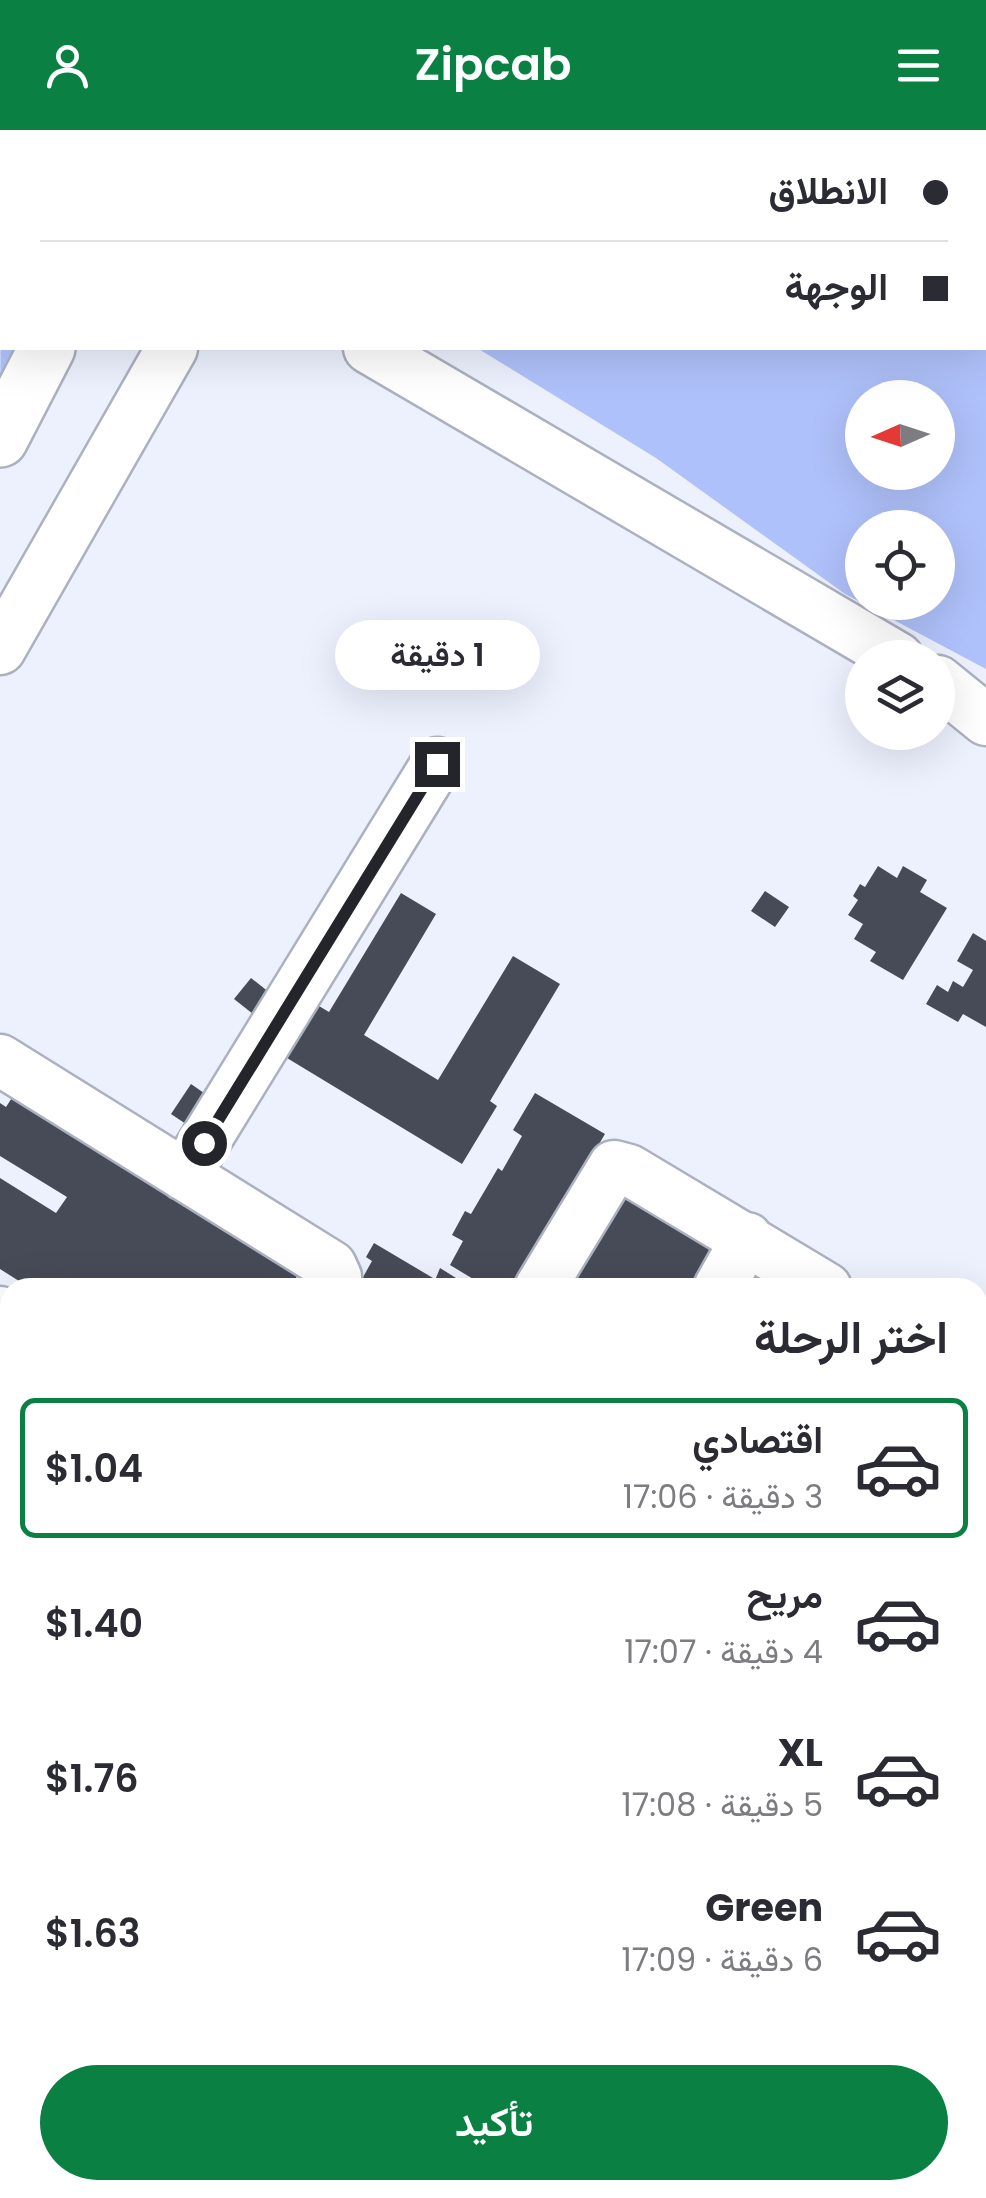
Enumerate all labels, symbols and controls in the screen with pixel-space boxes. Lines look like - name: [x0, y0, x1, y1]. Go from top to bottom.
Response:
- text: Zipcab: [414, 33, 572, 96]
- icon: person: [40, 38, 95, 93]
- icon: menu: [891, 38, 946, 93]
- text: الانطلاق: [769, 164, 888, 217]
- text: الوجهة: [785, 260, 888, 313]
- north arrow: [845, 380, 955, 490]
- map controls: [845, 380, 955, 750]
- button: locate: [845, 510, 955, 620]
- callout: 1 دقيقة: [334, 619, 540, 689]
- text: 1 دقيقة: [390, 632, 485, 677]
- button: layers: [845, 640, 955, 750]
- route end: [415, 742, 460, 787]
- route start: [182, 1121, 227, 1166]
- text: اختر الرحلة: [754, 1306, 948, 1369]
- text: اقتصادي: [692, 1413, 823, 1466]
- icon: car: [853, 1423, 943, 1513]
- text: $1.04: [45, 1442, 143, 1495]
- text: 3 دقيقة · 17:06: [623, 1474, 823, 1519]
- text: مريح: [747, 1568, 823, 1621]
- icon: car: [853, 1578, 943, 1668]
- text: $1.40: [45, 1597, 143, 1650]
- text: 4 دقيقة · 17:07: [624, 1629, 823, 1674]
- text: XL: [778, 1726, 823, 1779]
- icon: car: [853, 1733, 943, 1823]
- text: $1.76: [45, 1752, 139, 1805]
- text: 5 دقيقة · 17:08: [622, 1782, 823, 1827]
- text: Green: [705, 1881, 823, 1934]
- icon: car: [853, 1888, 943, 1978]
- text: $1.63: [45, 1907, 141, 1960]
- text: 6 دقيقة · 17:09: [621, 1937, 823, 1982]
- button: تأكيد: [40, 2065, 948, 2180]

